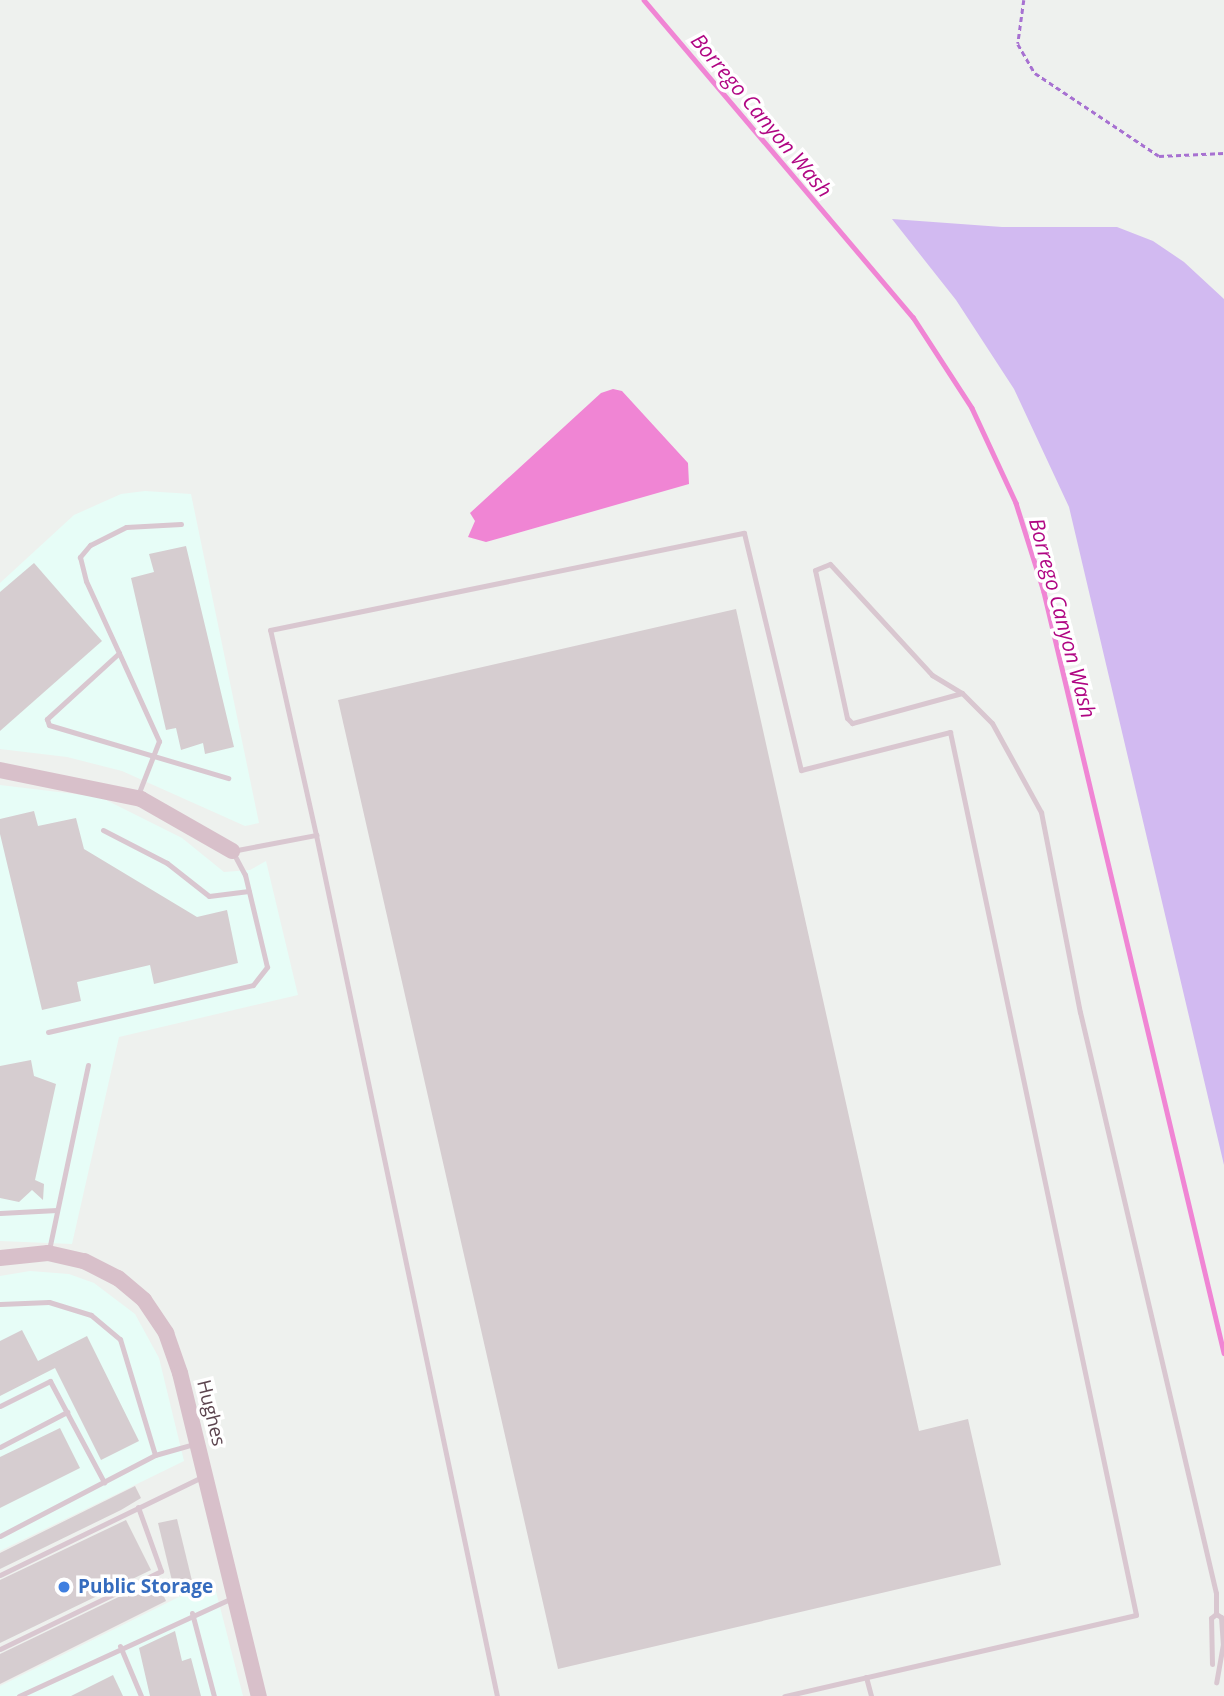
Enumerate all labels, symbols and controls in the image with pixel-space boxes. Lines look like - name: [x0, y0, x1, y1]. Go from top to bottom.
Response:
- water label: Borrego Canyon Wash: [686, 28, 838, 202]
- water label: Borrego Canyon Wash: [1024, 515, 1102, 721]
- street label: Hughes: [192, 1378, 230, 1448]
- place label: Public Storage: [78, 1576, 213, 1598]
- marker: Public Storage: [56, 1579, 72, 1595]

